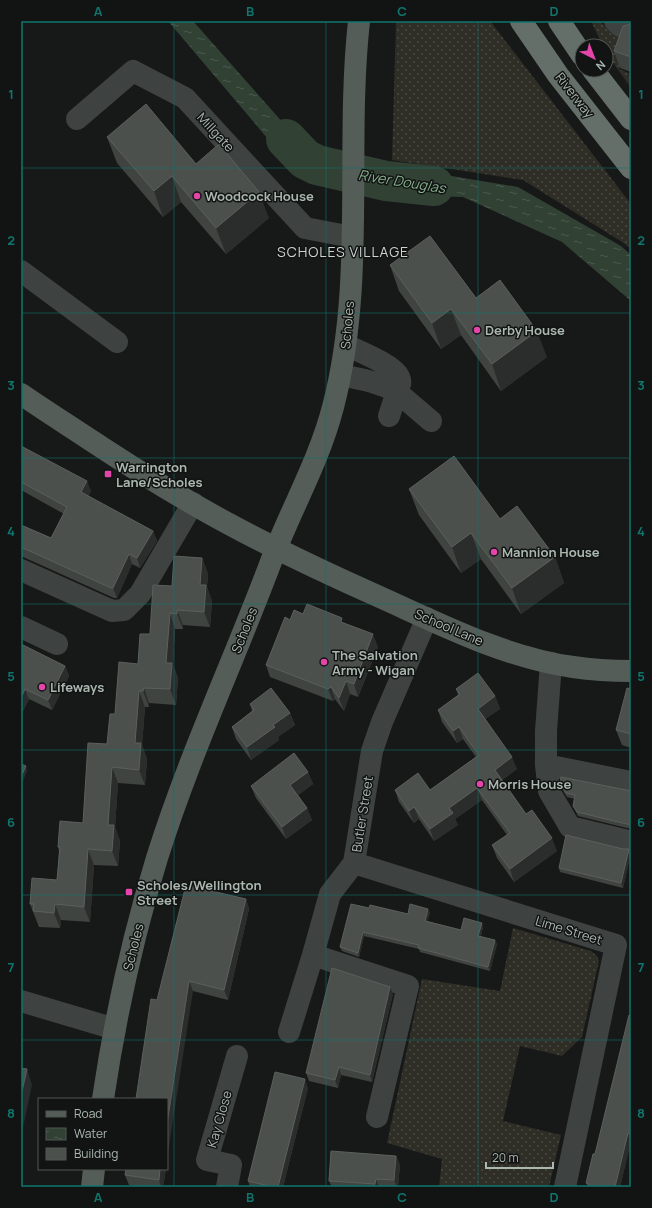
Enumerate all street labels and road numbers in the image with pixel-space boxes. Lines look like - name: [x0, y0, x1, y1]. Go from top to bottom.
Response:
- street label: Riverway: [552, 69, 599, 122]
- street label: Millgate: [193, 108, 239, 156]
- street label: Scholes: [336, 300, 358, 350]
- street label: Scholes: [227, 604, 261, 656]
- street label: School Lane: [412, 604, 487, 650]
- street label: Butler Street: [347, 775, 377, 853]
- street label: Lime Street: [533, 911, 605, 949]
- street label: Scholes: [118, 921, 148, 973]
- street label: Kay Close: [202, 1088, 236, 1150]

